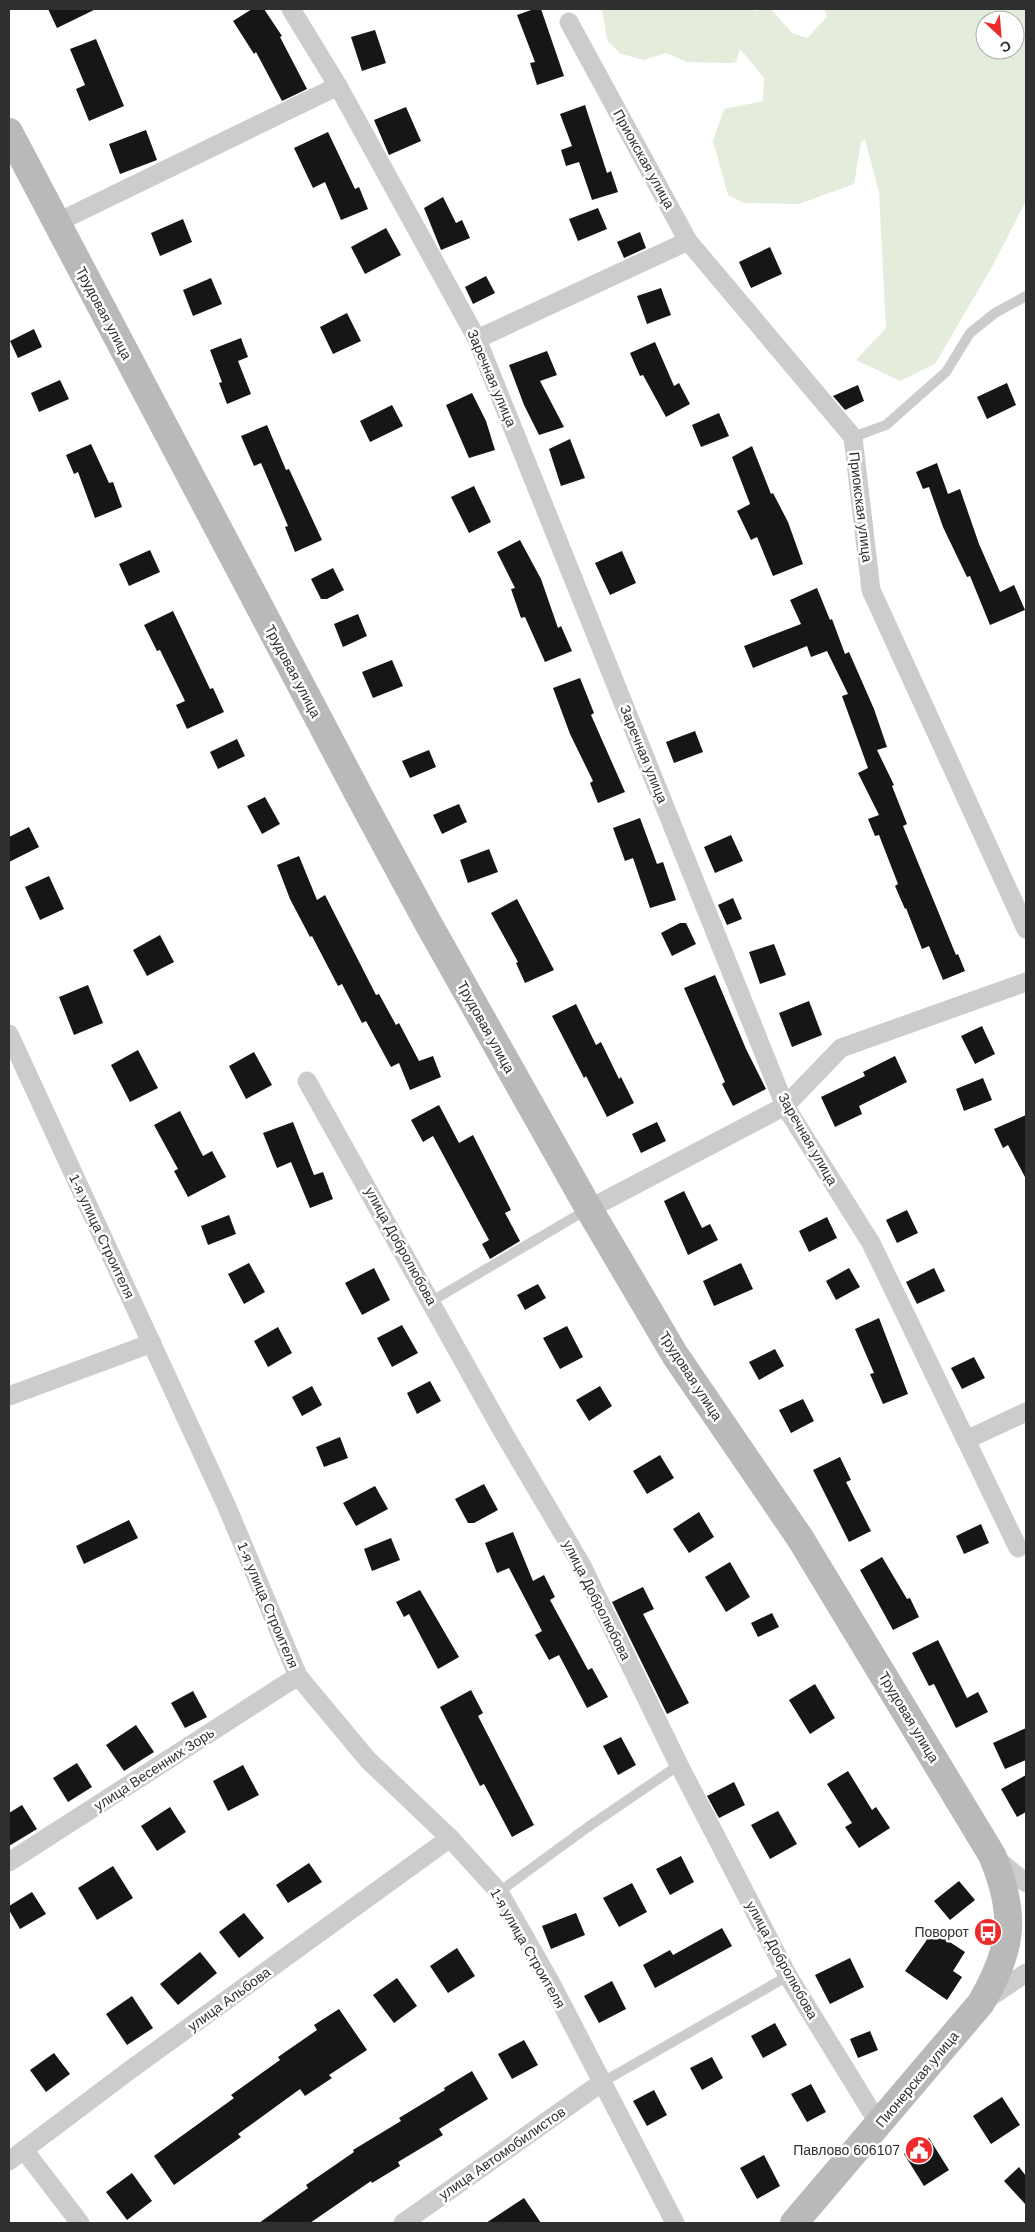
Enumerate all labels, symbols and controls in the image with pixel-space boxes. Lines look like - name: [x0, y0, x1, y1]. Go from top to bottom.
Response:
- north arrow: [975, 10, 1025, 60]
- text: С: [998, 37, 1014, 56]
- street label: Приокская улица: [610, 107, 678, 212]
- street label: Трудовая улица: [73, 264, 135, 362]
- street label: Заречная улица: [464, 327, 520, 429]
- street label: Приокская улица: [846, 451, 876, 563]
- street label: Трудовая улица: [262, 622, 324, 720]
- street label: Заречная улица: [617, 703, 671, 805]
- street label: Трудовая улица: [454, 978, 518, 1076]
- street label: Заречная улица: [775, 1090, 841, 1188]
- street label: 1-я улица Строителя: [66, 1171, 138, 1301]
- street label: улица Добролюбова: [362, 1184, 440, 1308]
- street label: Трудовая улица: [656, 1328, 726, 1424]
- street label: улица Добролюбова: [560, 1537, 634, 1663]
- street label: 1-я улица Строителя: [234, 1539, 302, 1671]
- street label: Трудовая улица: [876, 1669, 942, 1765]
- street label: улица Весенних Зорь: [91, 1724, 217, 1814]
- street label: 1-я улица Строителя: [487, 1885, 569, 2011]
- street label: улица Добролюбова: [743, 1898, 821, 2022]
- bus stop icon: Поворот: [973, 1917, 1003, 1947]
- place label: Поворот: [914, 1924, 970, 1940]
- street label: улица Альбова: [185, 1964, 274, 2034]
- street label: Пионерская улица: [872, 2028, 962, 2130]
- street label: улица Автомобилистов: [436, 2103, 568, 2203]
- public building icon: Павлово 606107: [904, 2135, 934, 2165]
- place label: Павлово 606107: [793, 2142, 900, 2158]

